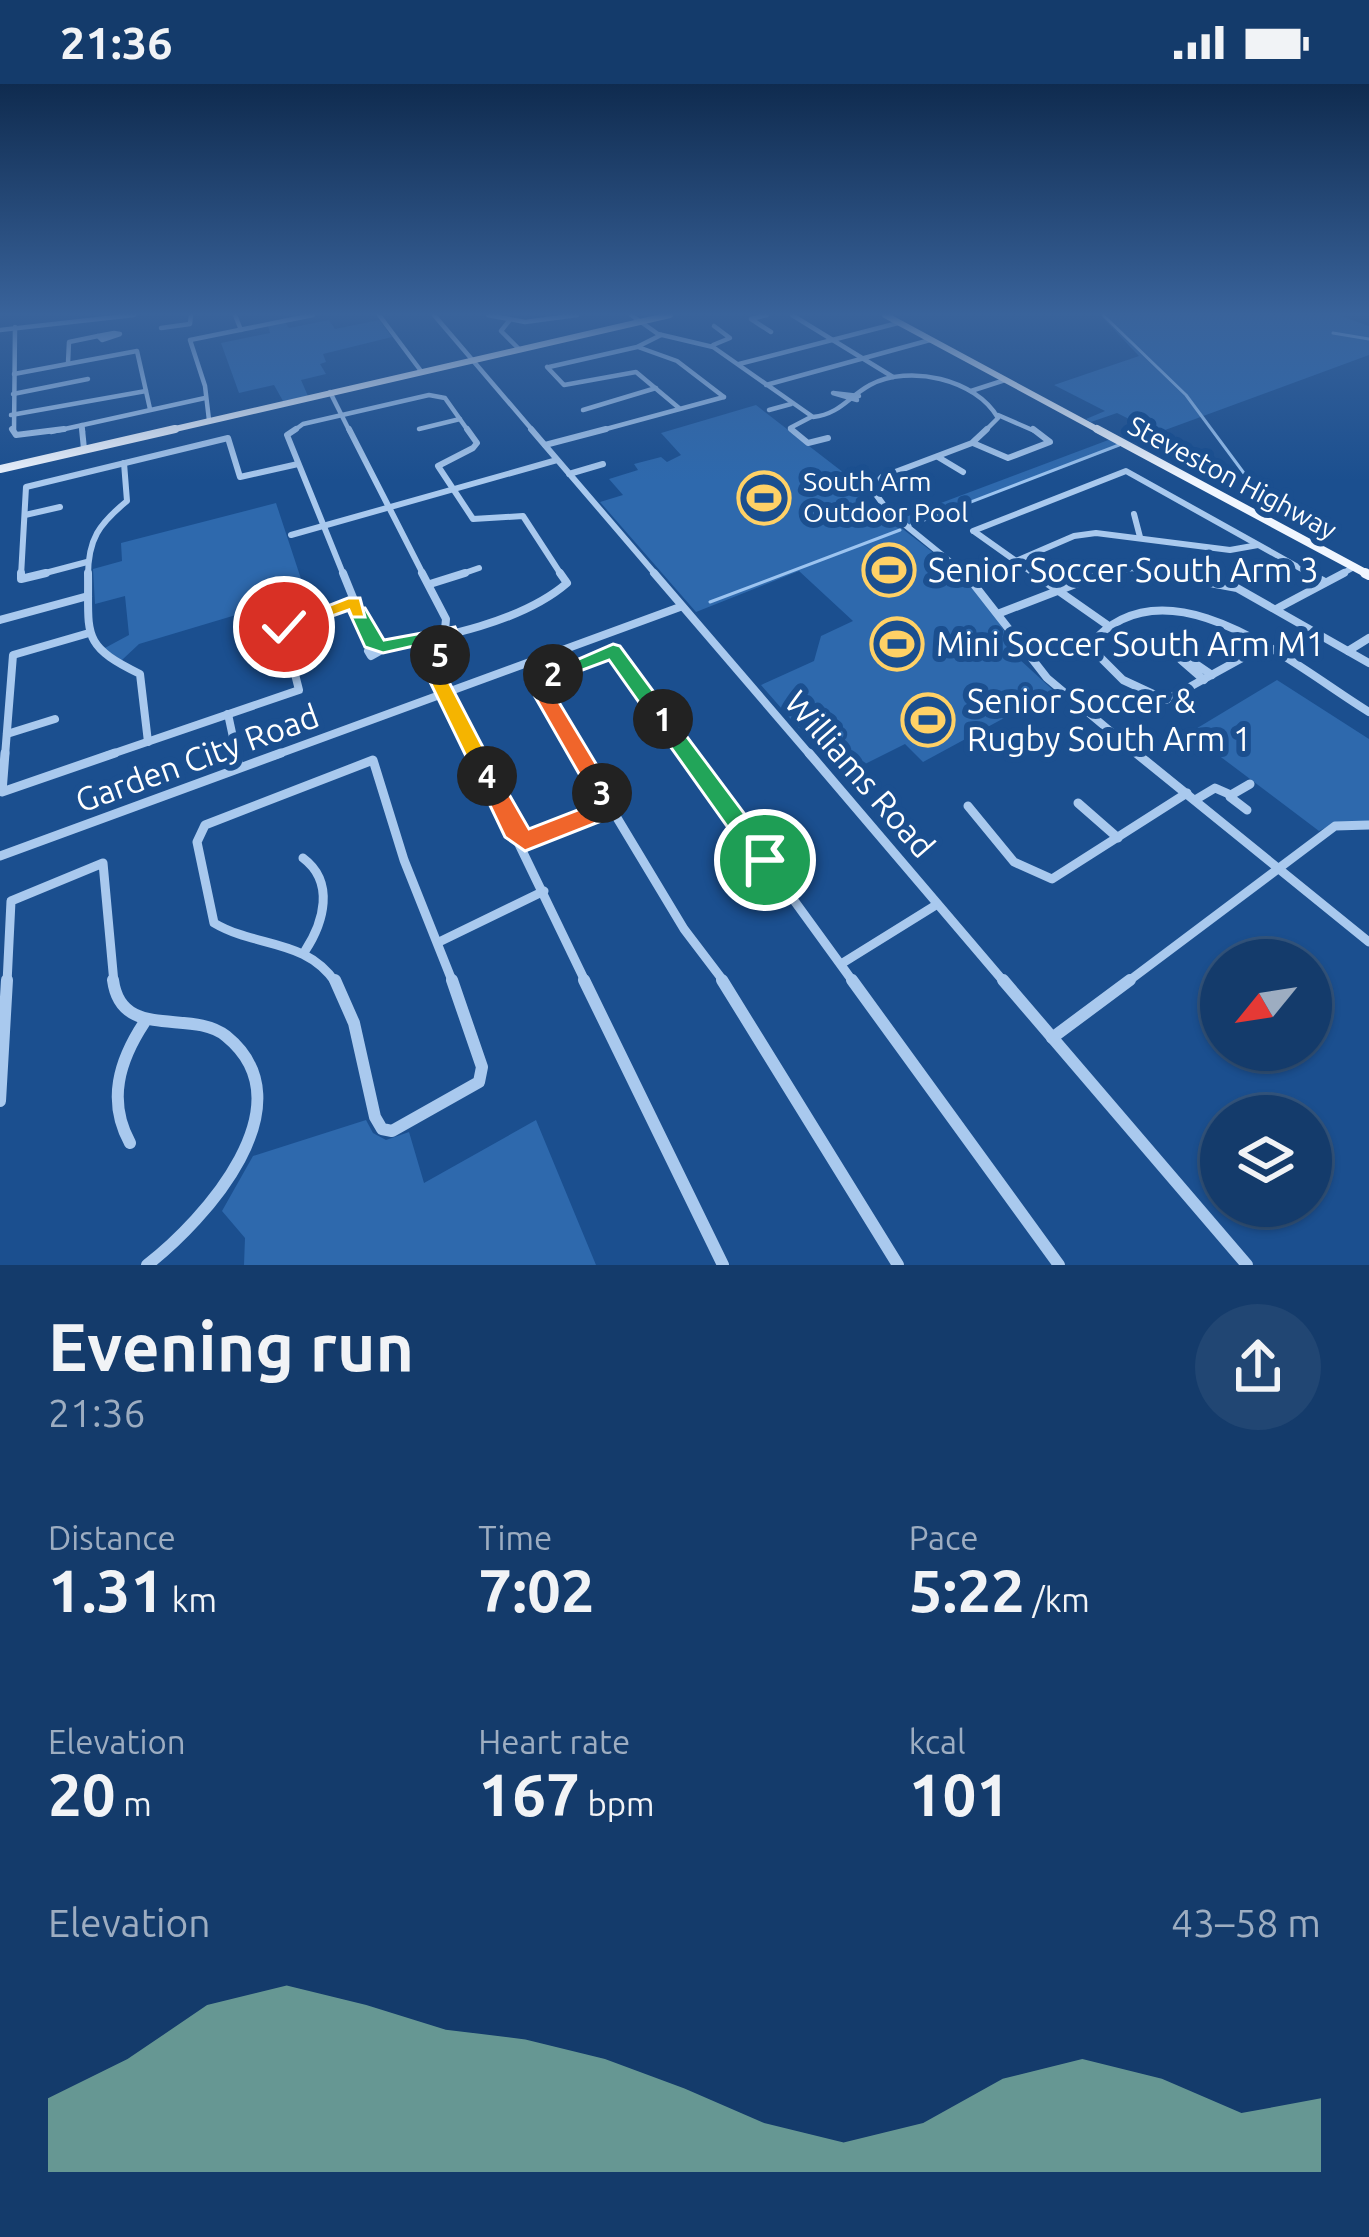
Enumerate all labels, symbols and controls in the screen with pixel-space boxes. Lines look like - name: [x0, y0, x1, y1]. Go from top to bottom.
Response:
- text: 21:36: [60, 17, 173, 68]
- street label: Steveston Highway: [1123, 410, 1342, 545]
- place label: South Arm Outdoor Pool: [803, 466, 968, 527]
- sports icon: South Arm Outdoor Pool: [736, 470, 792, 526]
- sports icon: Senior Soccer South Arm 3: [861, 542, 917, 598]
- place label: Senior Soccer South Arm 3: [928, 551, 1319, 588]
- pin: [233, 576, 335, 678]
- icon: check: [251, 594, 317, 660]
- sports icon: Mini Soccer South Arm M1: [869, 616, 925, 672]
- pin: 5: [410, 625, 470, 685]
- place label: Mini Soccer South Arm M1: [936, 625, 1325, 662]
- text: 5: [431, 636, 449, 673]
- pin: 2: [523, 644, 583, 704]
- text: 2: [544, 655, 562, 692]
- place label: Senior Soccer & Rugby South Arm 1: [967, 682, 1252, 757]
- street label: Williams Road: [778, 683, 943, 864]
- pin: 1: [633, 689, 693, 749]
- sports icon: Senior Soccer & Rugby South Arm 1: [900, 692, 956, 748]
- street label: Garden City Road: [70, 696, 323, 819]
- text: 1: [654, 700, 672, 737]
- pin: 4: [457, 746, 517, 806]
- text: 4: [478, 757, 496, 794]
- pin: 3: [572, 763, 632, 823]
- text: 3: [593, 774, 611, 811]
- pin: [714, 809, 816, 911]
- icon: arrive: [732, 827, 798, 893]
- north arrow: [1200, 939, 1332, 1071]
- map controls: [1200, 939, 1332, 1227]
- button: layers: [1200, 1095, 1332, 1227]
- button: share: [1195, 1304, 1321, 1430]
- text: Evening run: [48, 1309, 414, 1383]
- text: 21:36: [48, 1391, 146, 1434]
- text: Distance: [48, 1519, 176, 1556]
- text: Time: [478, 1519, 552, 1556]
- text: Pace: [909, 1519, 979, 1556]
- text: 1.31: [48, 1556, 164, 1623]
- text: 7:02: [478, 1556, 595, 1623]
- text: 5:22: [909, 1556, 1025, 1623]
- text: km: [164, 1581, 217, 1618]
- text: /km: [1025, 1581, 1090, 1618]
- text: Elevation: [48, 1723, 186, 1760]
- text: Heart rate: [478, 1723, 630, 1760]
- text: kcal: [909, 1723, 966, 1760]
- text: 20: [48, 1760, 116, 1827]
- text: 167: [478, 1760, 580, 1827]
- text: 101: [909, 1760, 1010, 1827]
- text: m: [116, 1785, 152, 1822]
- text: bpm: [580, 1785, 655, 1822]
- text: Elevation: [48, 1901, 211, 1944]
- text: 43–58 m: [1171, 1901, 1321, 1944]

